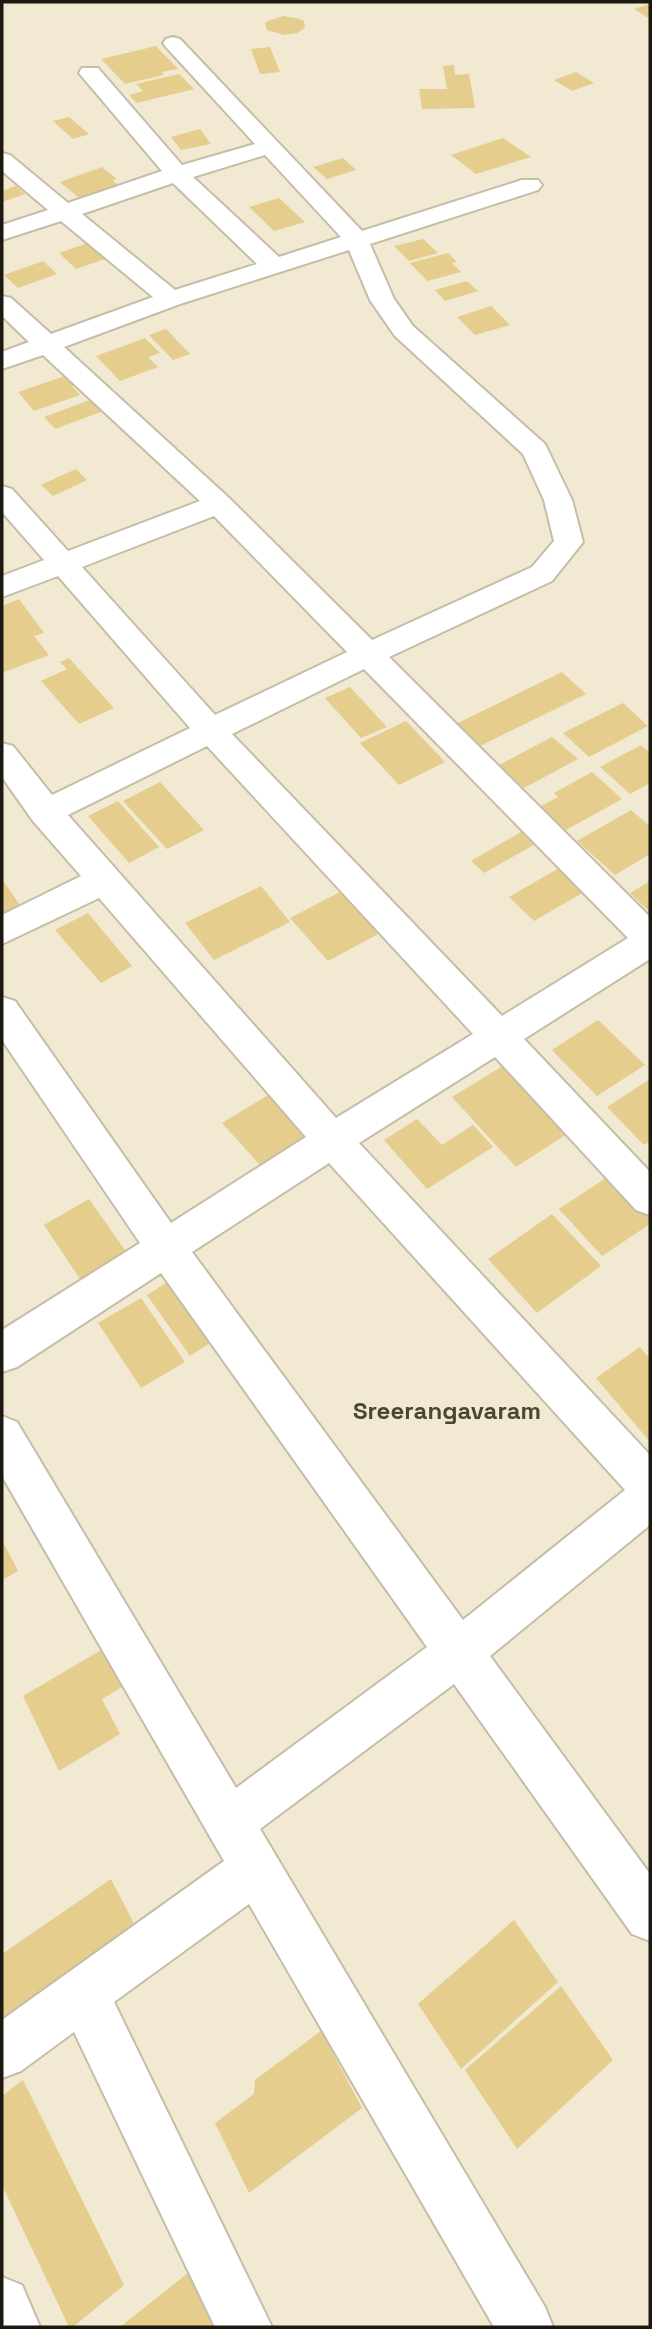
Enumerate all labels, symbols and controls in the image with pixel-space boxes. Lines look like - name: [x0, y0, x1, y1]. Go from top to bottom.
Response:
- district label: Sreerangavaram: [353, 1395, 541, 1426]

